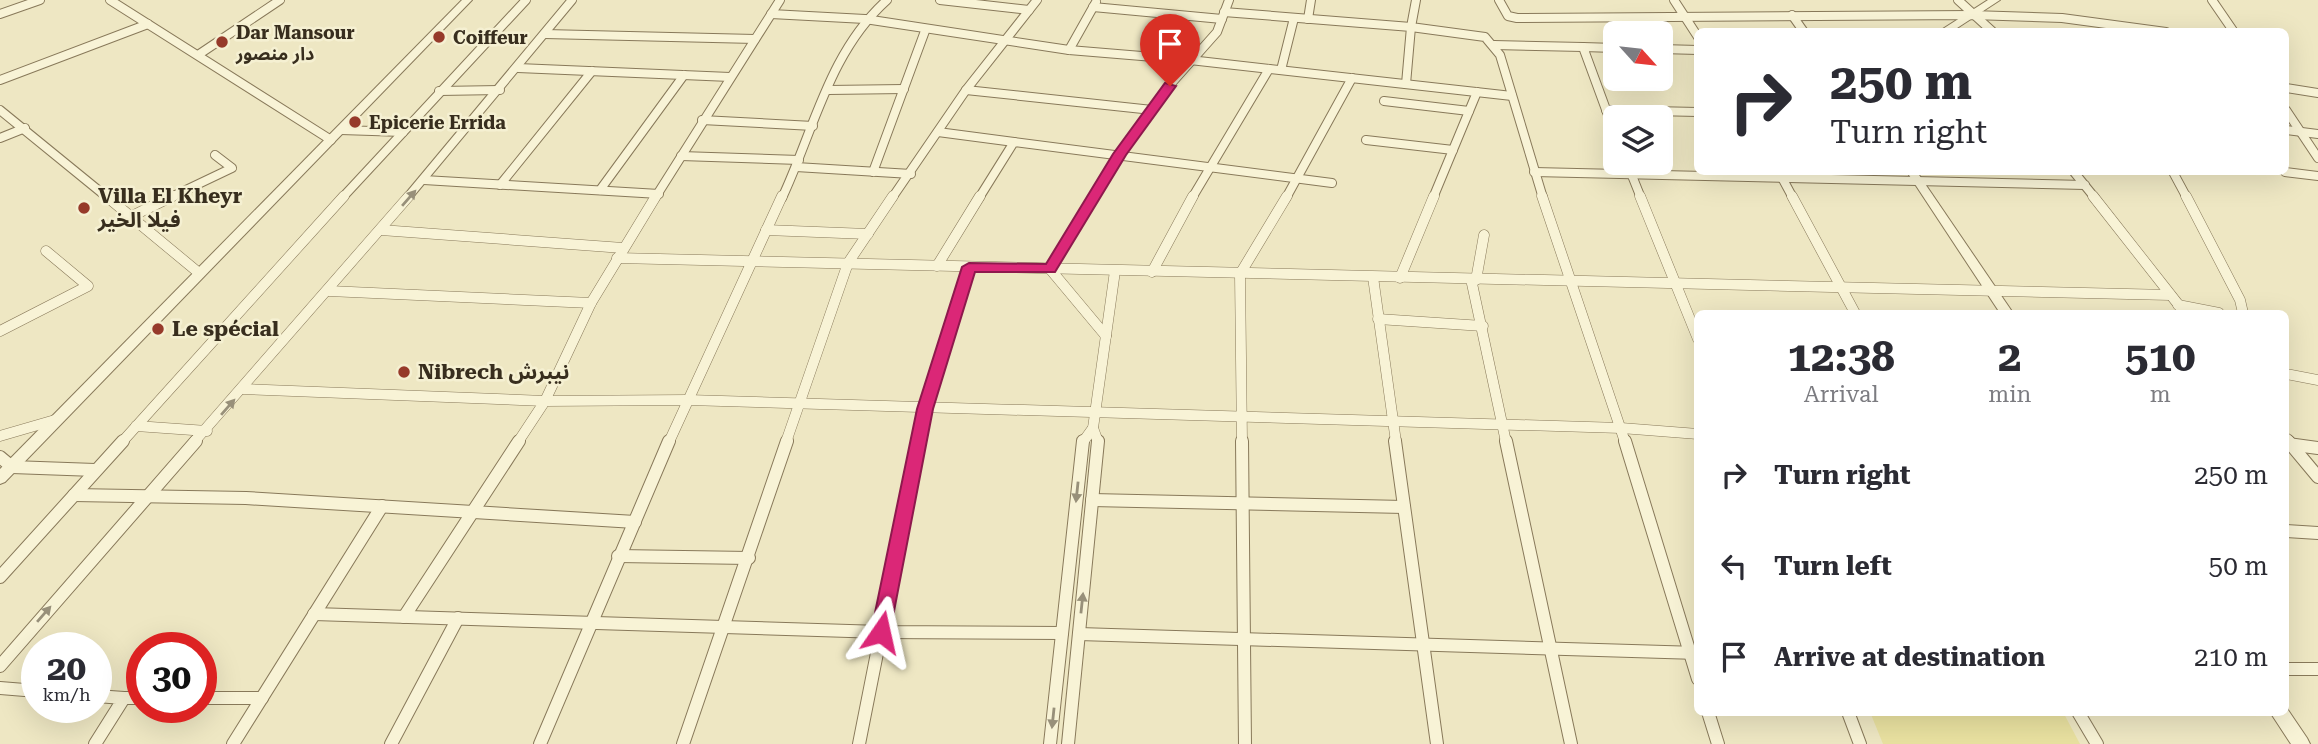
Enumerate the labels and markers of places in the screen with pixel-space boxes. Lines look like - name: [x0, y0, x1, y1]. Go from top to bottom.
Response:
- pin: [1140, 14, 1200, 86]
- place label: Dar Mansour دار منصور: [235, 22, 355, 65]
- place label: Coiffeur: [453, 27, 528, 48]
- marker: Coiffeur: [431, 29, 447, 45]
- marker: Dar Mansour دار منصور: [214, 34, 230, 50]
- place label: Epicerie Errida: [369, 112, 506, 133]
- marker: Epicerie Errida: [347, 114, 363, 130]
- place label: Villa El Kheyr فيلا الخير: [97, 184, 243, 232]
- marker: Villa El Kheyr فيلا الخير: [76, 200, 92, 216]
- place label: Le spécial: [172, 317, 279, 341]
- marker: Le spécial: [150, 321, 166, 337]
- place label: Nibrech نيبرش: [418, 360, 569, 384]
- marker: Nibrech نيبرش: [396, 364, 412, 380]

